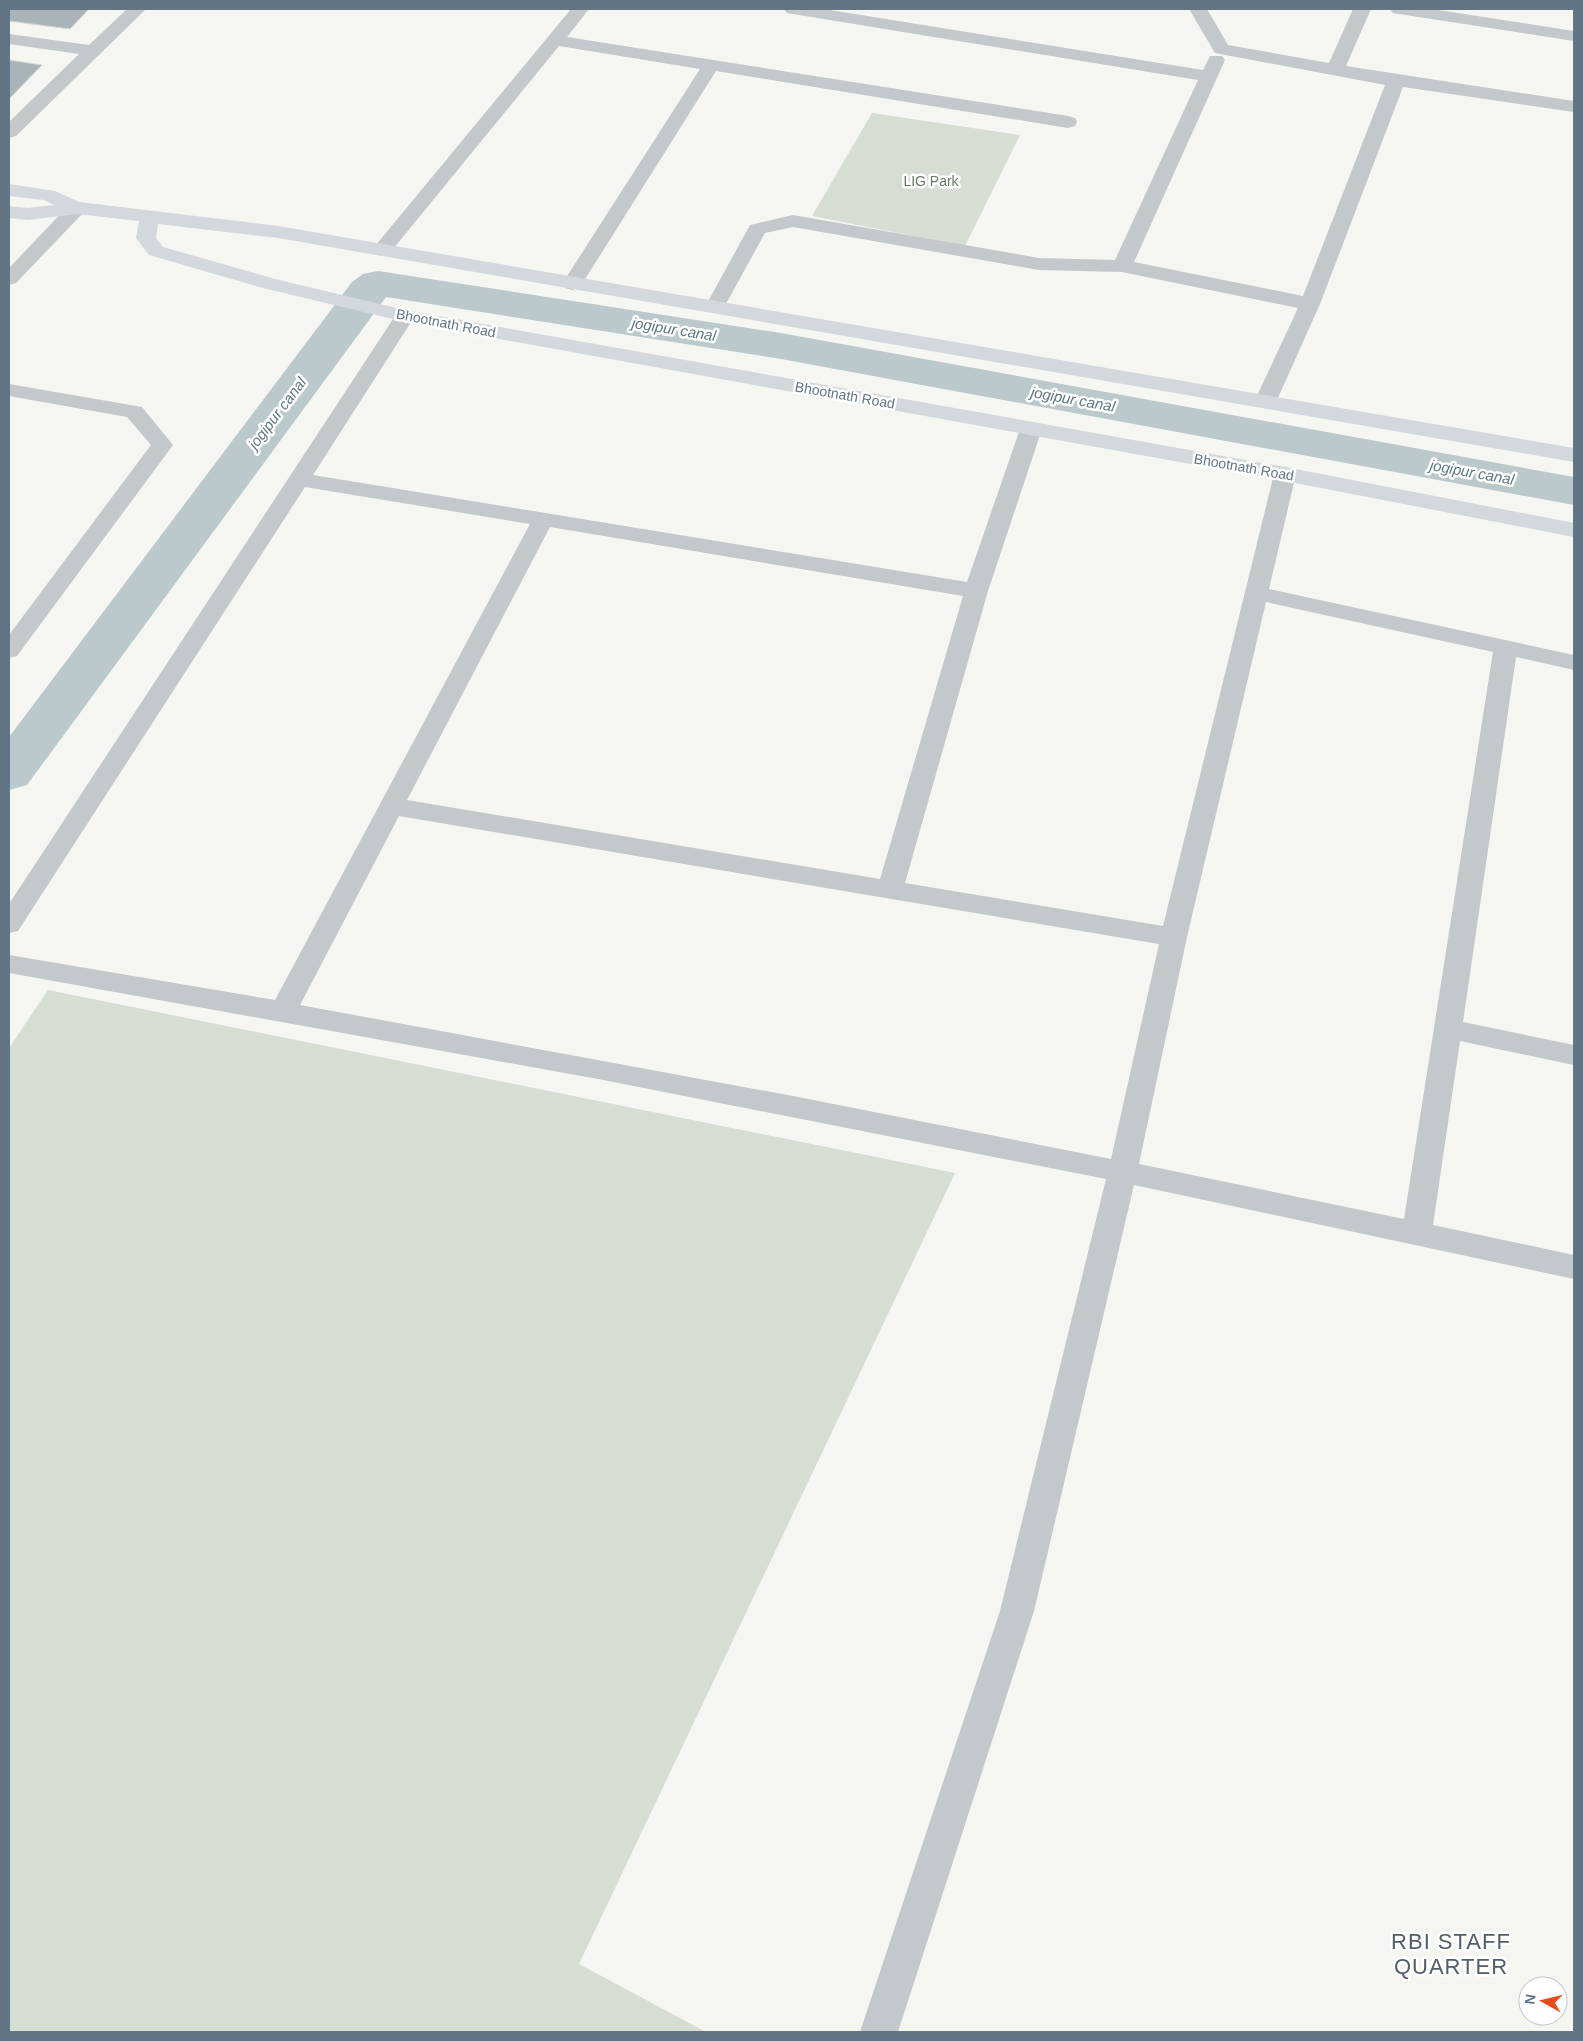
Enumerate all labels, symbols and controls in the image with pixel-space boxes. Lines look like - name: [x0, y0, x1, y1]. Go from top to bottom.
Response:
- park label: LIG Park: [903, 173, 960, 189]
- street label: Bhootnath Road: [395, 305, 497, 341]
- water label: jogipur canal: [629, 314, 718, 344]
- water label: jogipur canal: [243, 373, 310, 454]
- street label: Bhootnath Road: [794, 378, 896, 412]
- water label: jogipur canal: [1028, 383, 1117, 415]
- street label: Bhootnath Road: [1193, 450, 1295, 484]
- water label: jogipur canal: [1427, 456, 1516, 488]
- district label: RBI STAFF QUARTER: [1391, 1929, 1511, 1979]
- north arrow: [1518, 1976, 1568, 2026]
- text: N: [1521, 1993, 1539, 2005]

